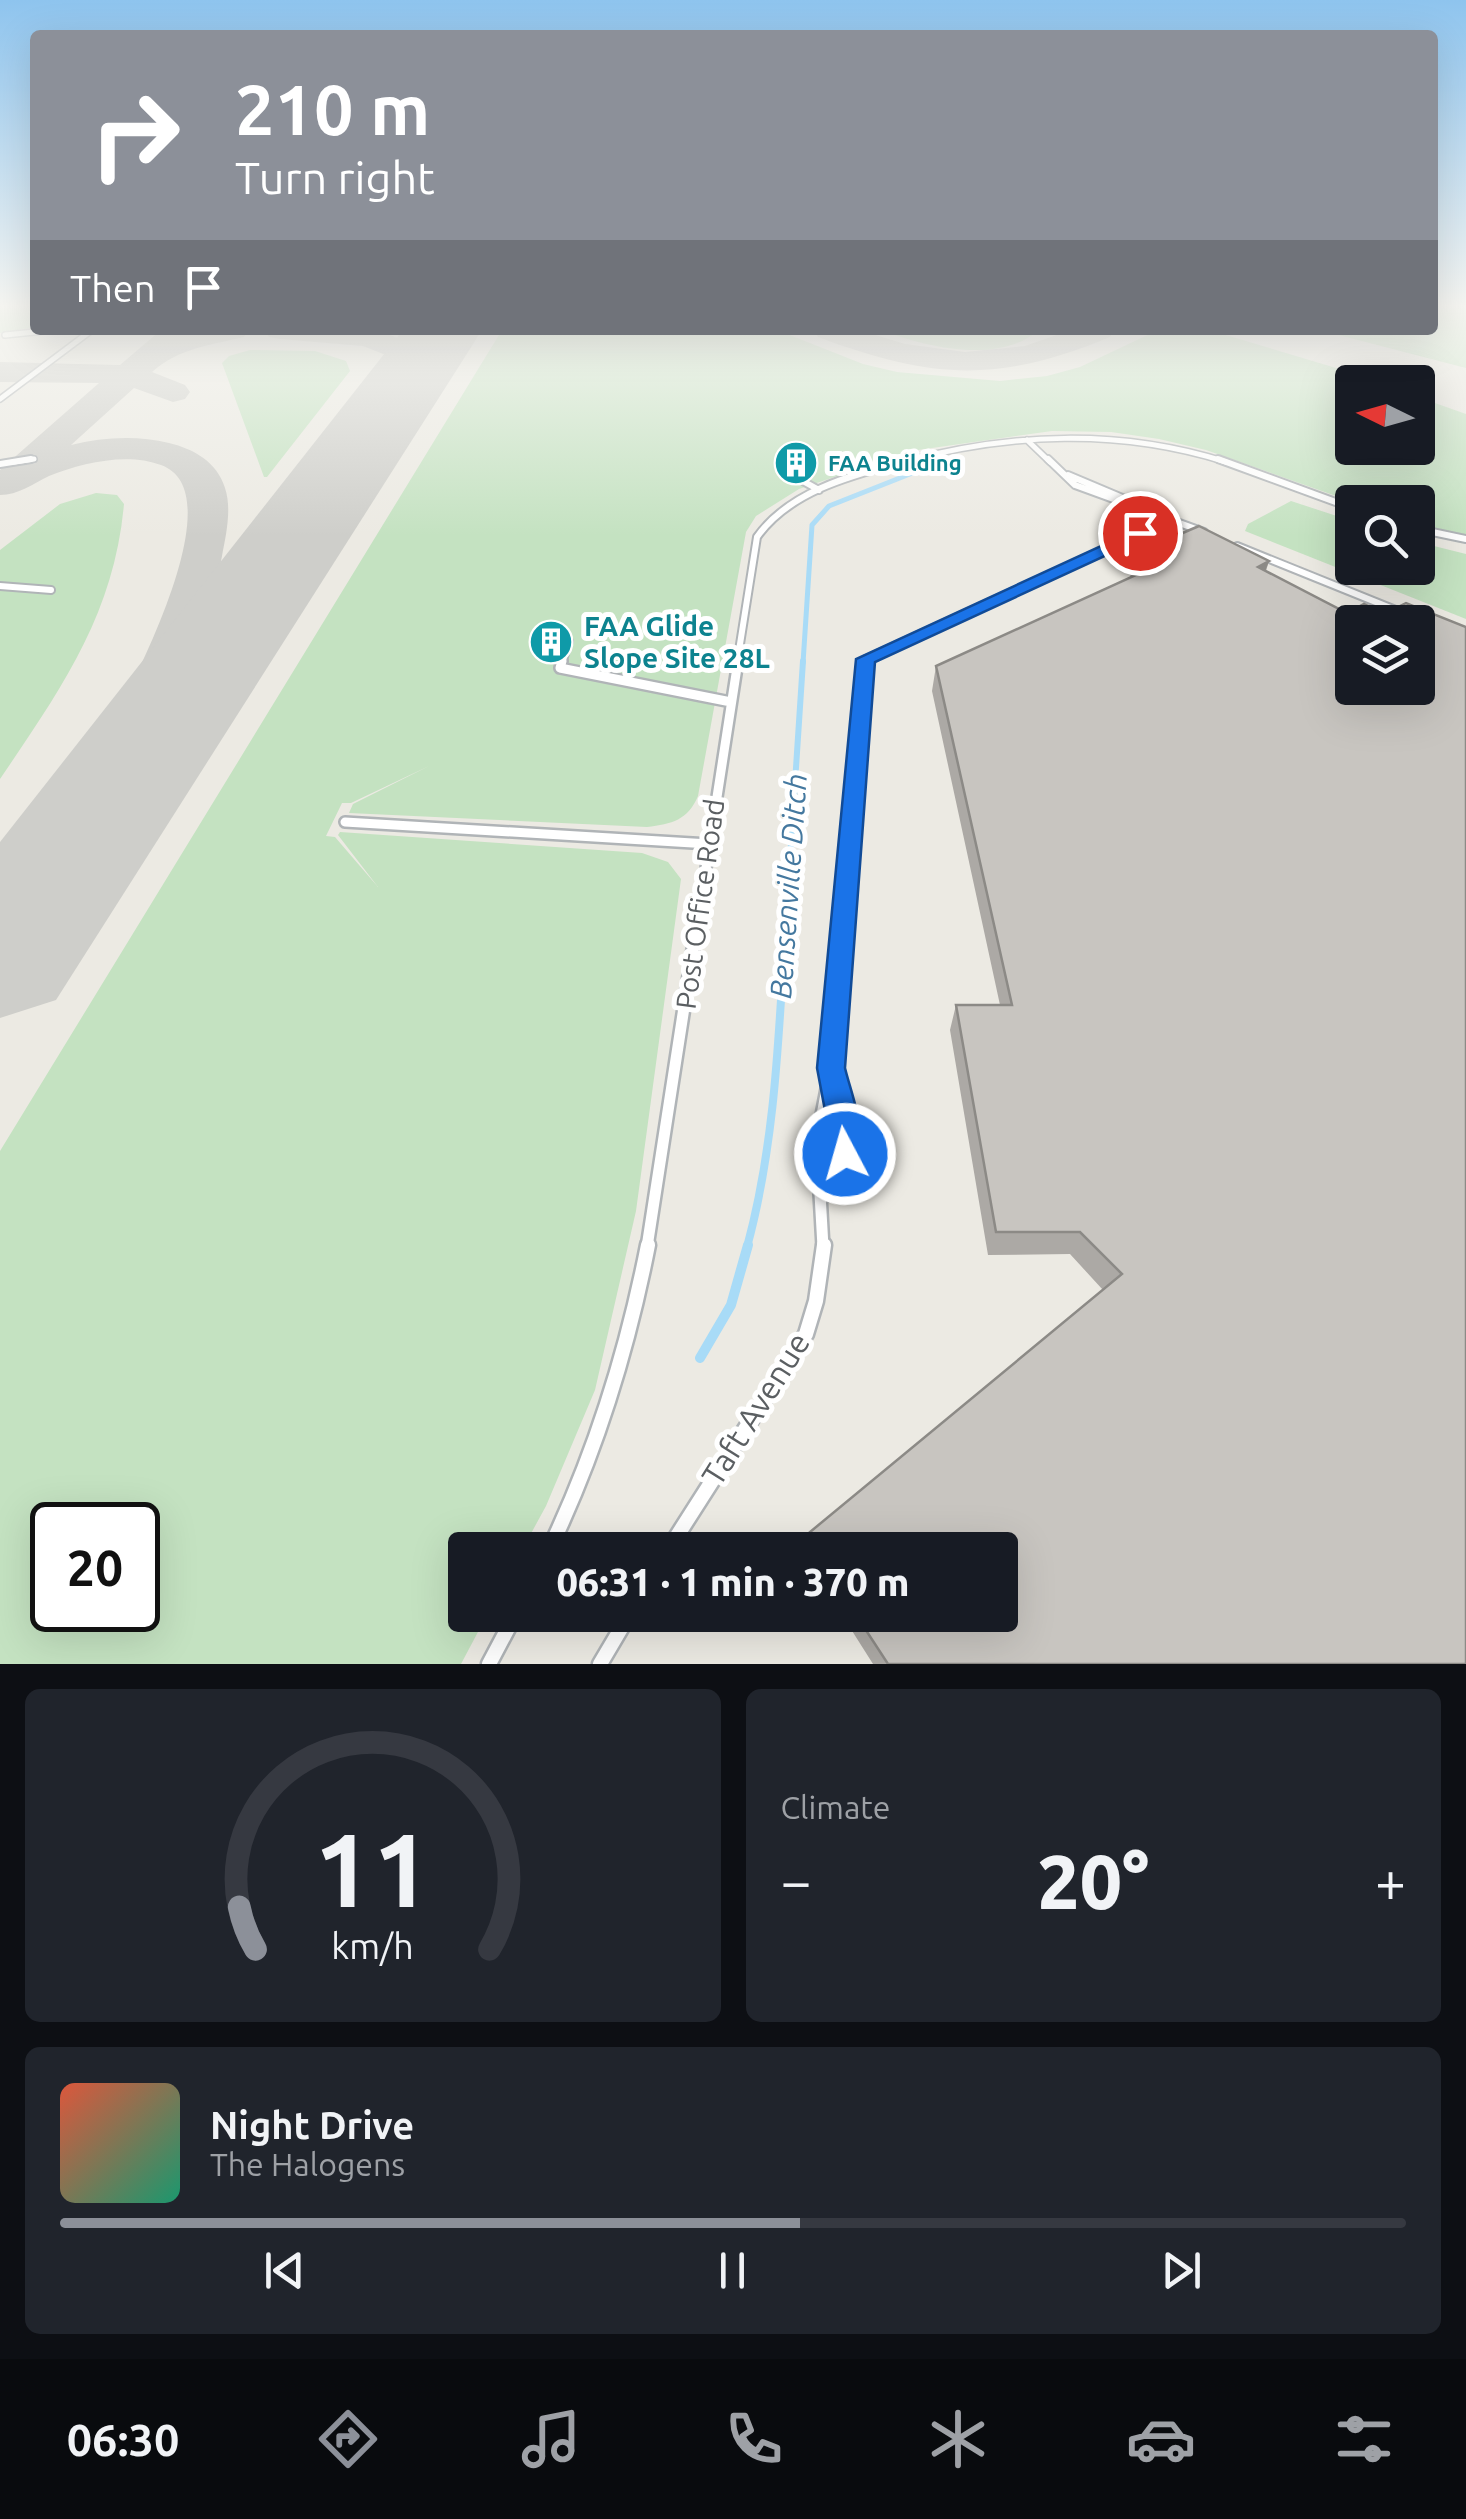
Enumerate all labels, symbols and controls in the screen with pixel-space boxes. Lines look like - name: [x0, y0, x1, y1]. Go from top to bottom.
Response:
- icon: right: [70, 70, 200, 200]
- text: 210 m: [235, 70, 430, 148]
- text: Turn right: [235, 152, 435, 203]
- icon: arrive: [176, 260, 231, 315]
- text: Then: [70, 267, 156, 309]
- north arrow: [1335, 365, 1435, 465]
- map controls: [1335, 365, 1435, 705]
- building icon: FAA Building: [773, 440, 819, 486]
- place label: FAA Building: [828, 450, 962, 475]
- button: search: [1335, 485, 1435, 585]
- pin: [1098, 491, 1183, 576]
- icon: arrive: [1113, 506, 1168, 561]
- button: layers: [1335, 605, 1435, 705]
- place label: FAA Glide Slope Site 28L: [584, 610, 770, 673]
- building icon: FAA Glide Slope Site 28L: [528, 619, 574, 665]
- water label: Bensenville Ditch: [763, 772, 813, 1000]
- street label: Post Office Road: [669, 797, 730, 1011]
- position arrow: [793, 1102, 897, 1206]
- street label: Taft Avenue: [694, 1326, 816, 1491]
- speed limit sign: 20: [30, 1502, 160, 1632]
- text: 06:31 · 1 min · 370 m: [556, 1561, 910, 1603]
- text: Climate: [781, 1789, 891, 1825]
- text: 11: [314, 1810, 431, 1927]
- text: 20°: [1037, 1839, 1149, 1923]
- text: −: [781, 1850, 812, 1911]
- text: +: [1375, 1850, 1406, 1911]
- text: km/h: [331, 1926, 414, 1966]
- text: Night Drive: [210, 2104, 414, 2146]
- text: The Halogens: [210, 2146, 405, 2182]
- icon: previous: [257, 2243, 312, 2298]
- icon: pause: [705, 2243, 760, 2298]
- icon: next: [1154, 2243, 1209, 2298]
- icon: directions: [313, 2404, 383, 2474]
- icon: music: [516, 2404, 586, 2474]
- icon: phone: [719, 2404, 789, 2474]
- icon: climate: [923, 2404, 993, 2474]
- icon: car: [1126, 2404, 1196, 2474]
- icon: filters: [1329, 2404, 1399, 2474]
- text: 06:30: [67, 2414, 179, 2465]

